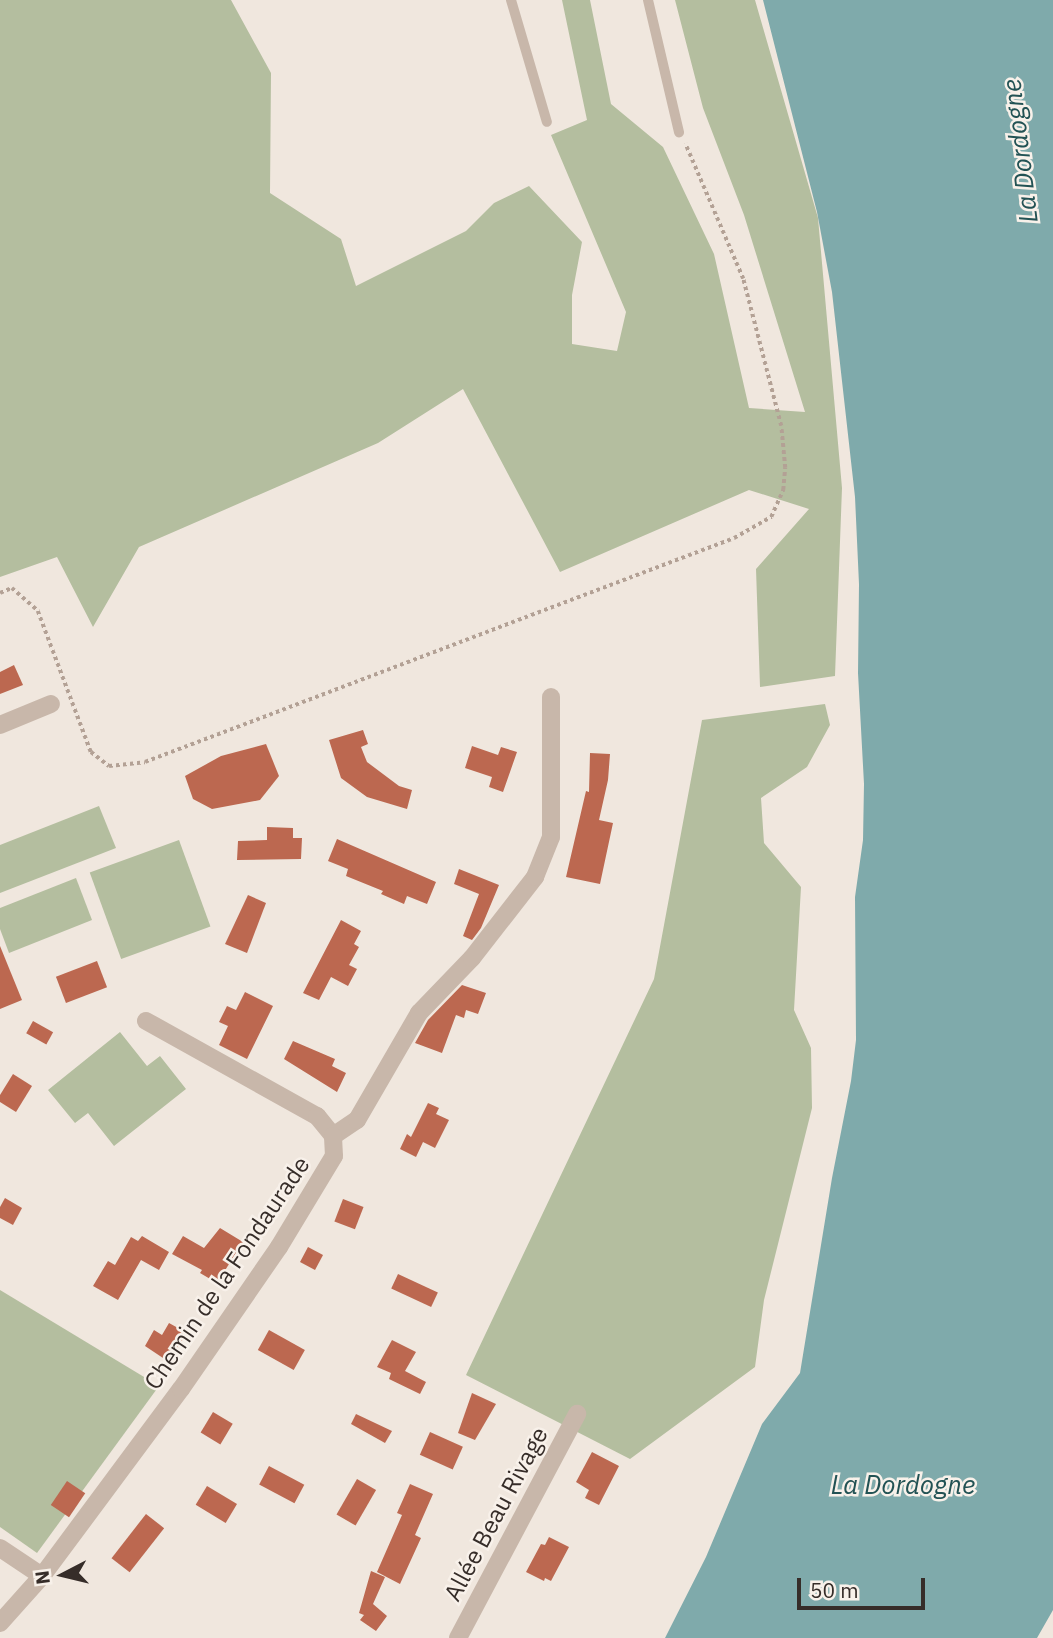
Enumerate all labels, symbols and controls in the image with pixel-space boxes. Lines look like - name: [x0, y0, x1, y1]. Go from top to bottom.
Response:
- water label: La Dordogne: [996, 77, 1044, 225]
- street label: Chemin de la Fondaurade: [138, 1151, 316, 1395]
- street label: Allée Beau Rivage: [438, 1422, 554, 1606]
- water label: La Dordogne: [831, 1469, 975, 1501]
- north arrow: [28, 1540, 98, 1610]
- scale bar: [801, 1564, 929, 1608]
- text: N: [29, 1569, 55, 1586]
- text: 50 m: [810, 1576, 859, 1604]

